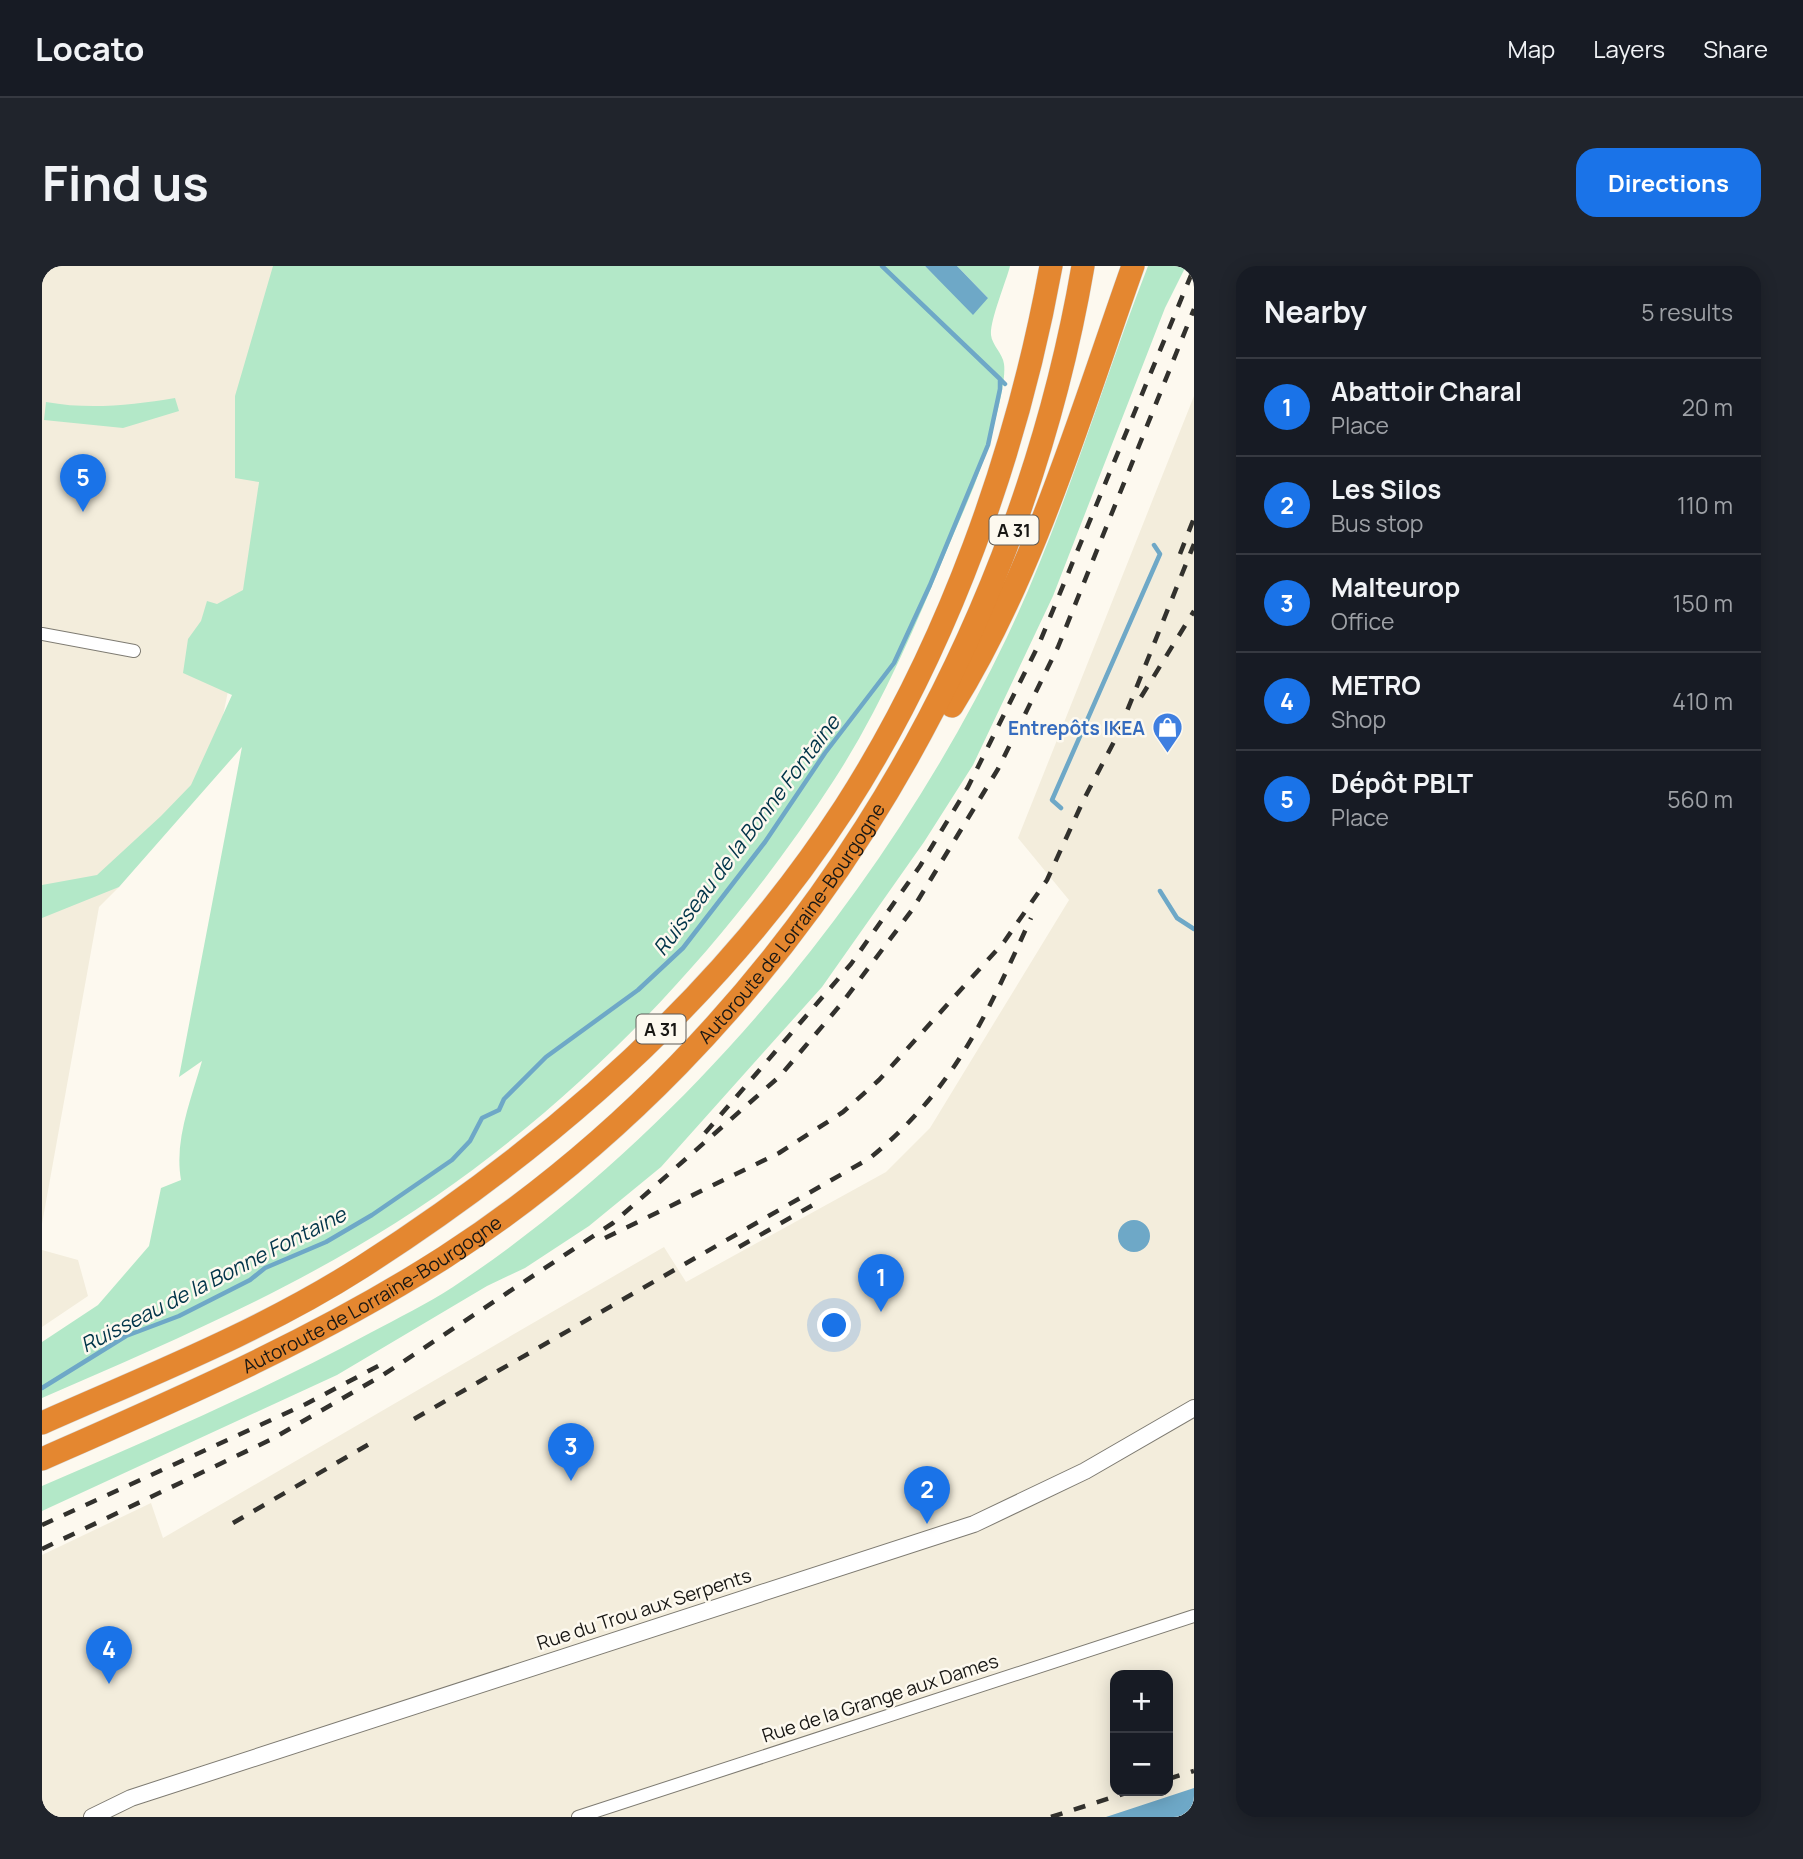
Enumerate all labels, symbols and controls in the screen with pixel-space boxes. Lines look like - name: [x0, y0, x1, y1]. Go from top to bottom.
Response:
- text: Locato: [35, 26, 145, 71]
- text: Map: [1508, 32, 1555, 65]
- text: Layers: [1593, 32, 1665, 65]
- text: Share: [1703, 32, 1768, 65]
- button: Directions: [1576, 148, 1761, 217]
- text: Find us: [42, 149, 209, 216]
- text: Nearby: [1264, 291, 1367, 332]
- text: 5 results: [1641, 296, 1733, 328]
- text: Abattoir Charal: [1331, 373, 1522, 409]
- text: 1: [1282, 391, 1292, 423]
- text: 20 m: [1682, 391, 1733, 423]
- text: Place: [1331, 409, 1389, 441]
- pin: 5: [60, 454, 106, 512]
- text: Les Silos: [1331, 471, 1441, 507]
- text: 2: [1280, 489, 1294, 521]
- text: 110 m: [1677, 489, 1733, 521]
- text: Bus stop: [1331, 507, 1423, 539]
- road number: A 31: [990, 516, 1038, 544]
- text: Malteurop: [1331, 569, 1460, 605]
- text: 3: [1280, 587, 1294, 619]
- text: 150 m: [1673, 587, 1733, 619]
- text: Office: [1331, 605, 1394, 637]
- text: METRO: [1331, 667, 1421, 703]
- text: 4: [1280, 685, 1294, 717]
- text: 410 m: [1672, 685, 1733, 717]
- text: Shop: [1331, 703, 1386, 735]
- water label: Ruisseau de la Bonne Fontaine: [646, 708, 847, 961]
- shop icon: Entrepôts IKEA: [1151, 711, 1185, 755]
- place label: Entrepôts IKEA: [1008, 715, 1145, 741]
- text: Dépôt PBLT: [1331, 765, 1473, 801]
- text: 5: [1280, 783, 1294, 815]
- text: 560 m: [1667, 783, 1733, 815]
- street label: Autoroute de Lorraine-Bourgogne: [692, 798, 891, 1049]
- text: Place: [1331, 801, 1389, 833]
- road number: A 31: [636, 1014, 686, 1044]
- water label: Ruisseau de la Bonne Fontaine: [76, 1199, 352, 1358]
- street label: Autoroute de Lorraine-Bourgogne: [238, 1209, 507, 1379]
- pin: 1: [858, 1254, 904, 1312]
- your location: [817, 1308, 851, 1342]
- pin: 3: [548, 1423, 594, 1481]
- pin: 2: [904, 1466, 950, 1524]
- street label: Rue du Trou aux Serpents: [533, 1562, 755, 1656]
- pin: 4: [86, 1626, 132, 1684]
- street label: Rue de la Grange aux Dames: [758, 1647, 1002, 1749]
- map controls: [1110, 1670, 1173, 1796]
- button: +: [1110, 1670, 1173, 1733]
- button: −: [1110, 1733, 1173, 1796]

